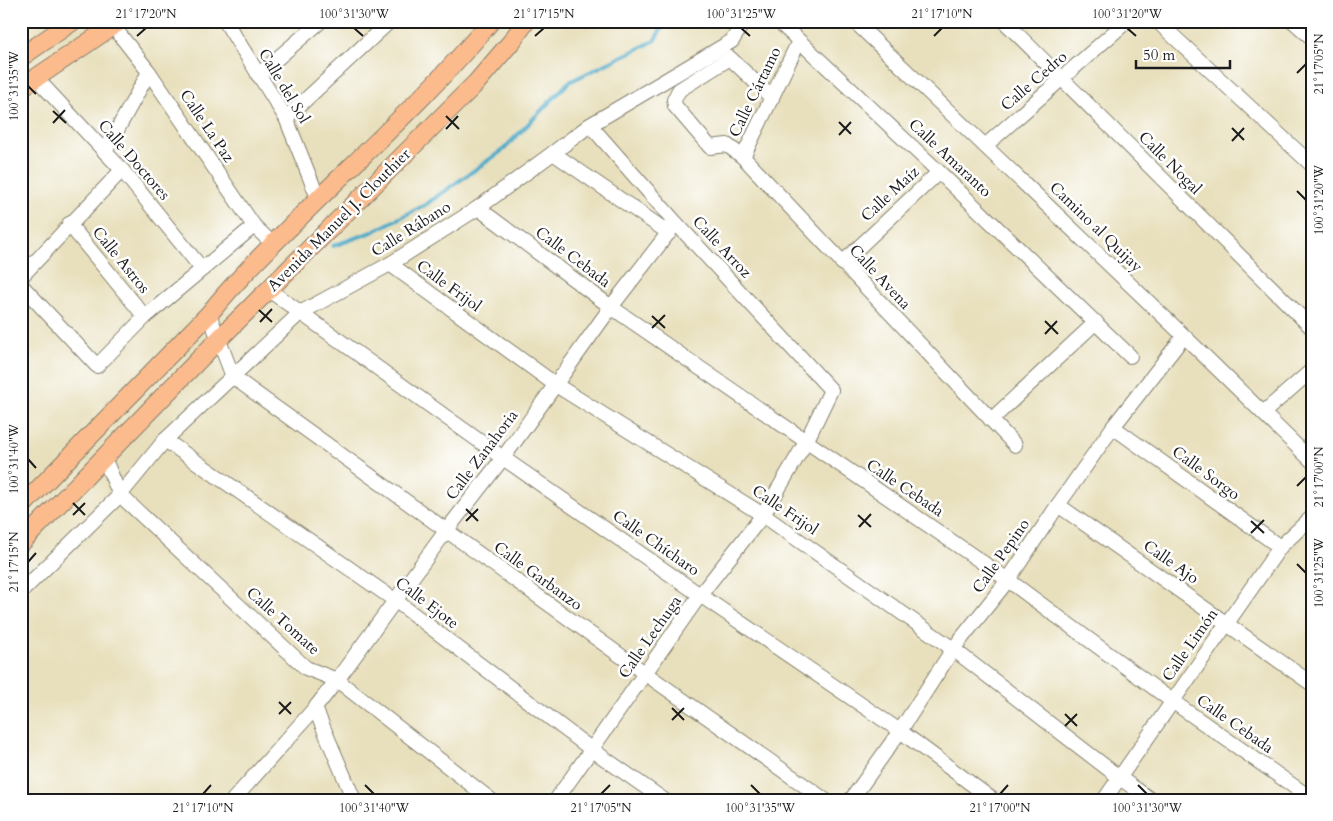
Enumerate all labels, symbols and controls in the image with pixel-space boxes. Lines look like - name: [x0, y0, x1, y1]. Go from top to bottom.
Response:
- text: 21°17'20"N: [116, 6, 177, 22]
- text: 100°31'30"W: [319, 6, 390, 22]
- text: 21°17'15"N: [514, 6, 575, 22]
- text: 100°31'25"W: [706, 6, 777, 22]
- text: 21°17'10"N: [912, 6, 973, 22]
- text: 100°31'20"W: [1092, 6, 1163, 22]
- text: 21°17'05"N: [1311, 33, 1327, 94]
- scale bar: [1136, 38, 1229, 70]
- street label: Calle Cártamo: [724, 43, 787, 141]
- street label: Calle del Sol: [253, 44, 315, 128]
- text: 50 m: [1143, 45, 1175, 65]
- street label: Calle Cedro: [996, 46, 1072, 116]
- text: 100°31'35"W: [6, 50, 22, 121]
- street label: Calle La Paz: [175, 85, 239, 167]
- street label: Calle Amaranto: [904, 114, 997, 203]
- street label: Calle Doctores: [93, 115, 175, 205]
- street label: Calle Nogal: [1134, 127, 1206, 199]
- street label: Avenida Manuel J. Clouthier: [262, 143, 416, 297]
- street label: Calle Maíz: [856, 161, 924, 227]
- text: 100°31'20"W: [1311, 164, 1327, 235]
- street label: Camino al Quijay: [1045, 177, 1148, 277]
- street label: Calle Rábano: [367, 196, 455, 262]
- street label: Calle Arroz: [687, 211, 757, 283]
- street label: Calle Cebada: [531, 221, 615, 293]
- street label: Calle Astros: [87, 222, 155, 298]
- street label: Calle Avena: [844, 240, 916, 314]
- street label: Calle Frijol: [412, 255, 486, 317]
- street label: Calle Zanahoria: [441, 405, 523, 505]
- text: 100°31'40"W: [6, 423, 22, 494]
- street label: Calle Sorgo: [1168, 441, 1245, 505]
- text: 21°17'00"N: [1311, 446, 1327, 507]
- street label: Calle Cebada: [862, 454, 948, 522]
- street label: Calle Frijol: [748, 480, 822, 540]
- street label: Calle Chícharo: [608, 505, 704, 581]
- street label: Calle Pepino: [967, 514, 1035, 598]
- text: 21°17'15"N: [6, 531, 22, 592]
- street label: Calle Ajo: [1139, 535, 1204, 589]
- street label: Calle Garbanzo: [489, 536, 587, 616]
- text: 100°31'25"W: [1311, 537, 1327, 608]
- street label: Calle Ejote: [391, 572, 463, 634]
- street label: Calle Tomate: [241, 582, 325, 660]
- street label: Calle Lechuga: [613, 591, 687, 683]
- street label: Calle Limón: [1157, 604, 1223, 686]
- street label: Calle Cebada: [1192, 689, 1278, 759]
- text: 21°17'10"N: [173, 800, 234, 816]
- text: 100°31'40"W: [339, 800, 410, 816]
- text: 21°17'05"N: [571, 800, 632, 816]
- text: 100°31'35"W: [725, 800, 796, 816]
- text: 21°17'00"N: [970, 800, 1031, 816]
- text: 100°31'30"W: [1112, 800, 1183, 816]

